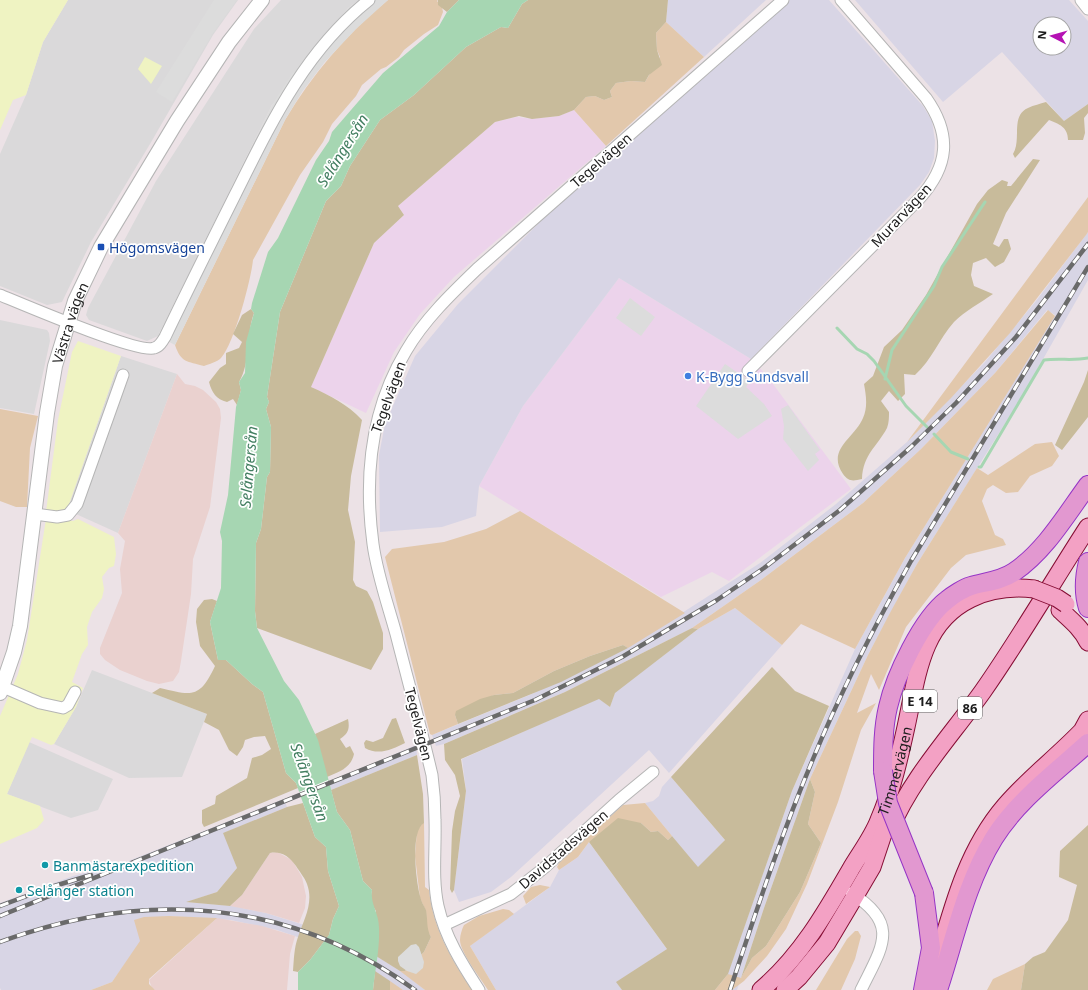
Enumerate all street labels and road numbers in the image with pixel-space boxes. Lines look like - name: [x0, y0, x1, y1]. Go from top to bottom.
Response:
- street label: Tegelvägen: [566, 128, 636, 192]
- street label: Murarvägen: [867, 179, 935, 251]
- street label: Västra vägen: [47, 279, 92, 366]
- street label: Tegelvägen: [366, 359, 410, 435]
- street label: Tegelvägen: [401, 685, 437, 763]
- road number: E 14: [903, 690, 937, 712]
- road number: 86: [958, 697, 982, 719]
- street label: Timmervägen: [873, 724, 915, 818]
- street label: Davidstadsvägen: [514, 805, 612, 893]

